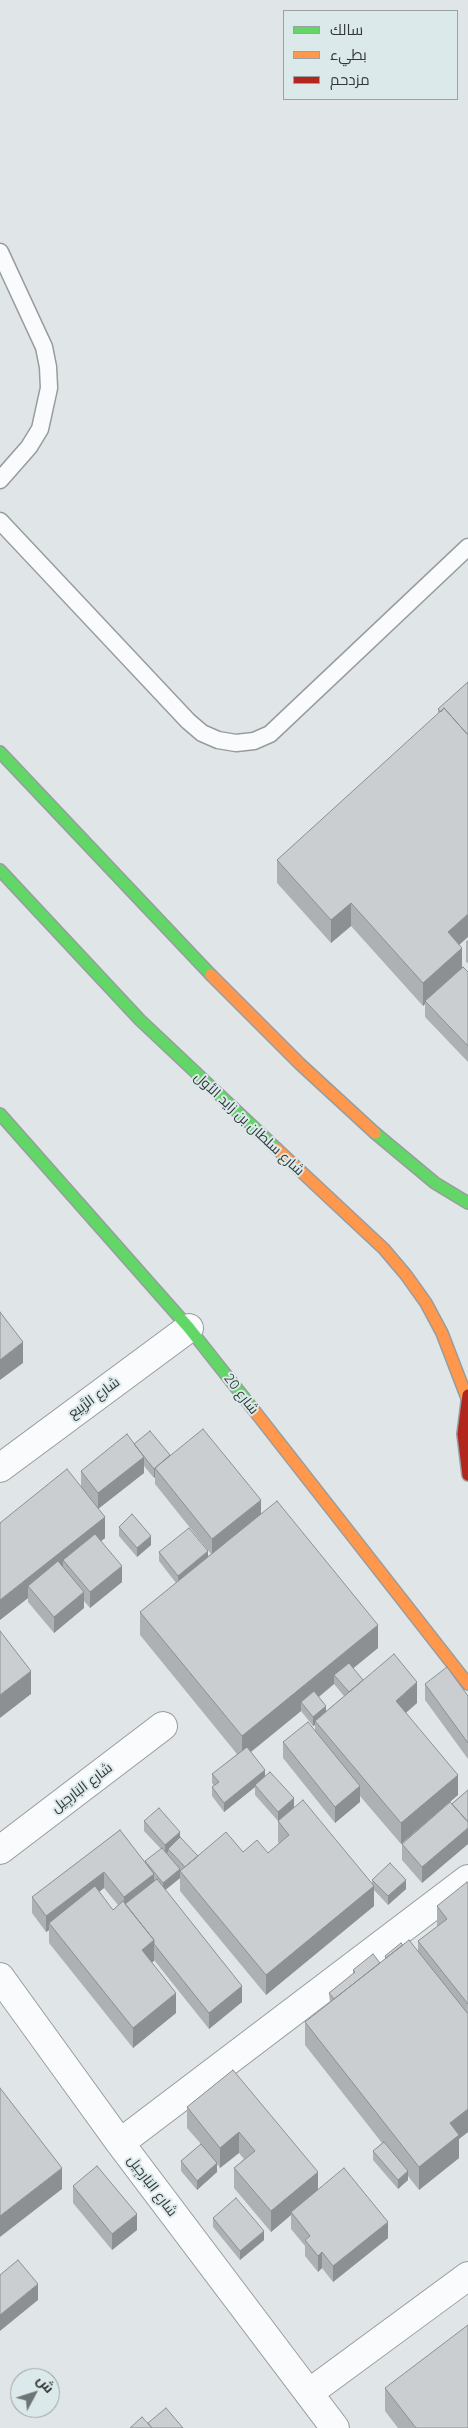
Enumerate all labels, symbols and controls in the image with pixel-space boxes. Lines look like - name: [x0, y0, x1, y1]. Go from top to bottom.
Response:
- legend: [283, 10, 458, 100]
- text: سالك: [330, 20, 363, 39]
- text: بطيء: [330, 45, 367, 64]
- text: مزدحم: [330, 70, 370, 89]
- street label: شارع سلطان بن زايد الأول: [191, 1069, 307, 1179]
- street label: شارع 20: [220, 1370, 262, 1418]
- street label: شارع الرَّبِيع: [65, 1374, 123, 1422]
- street label: شارع البَارجِيل: [48, 1760, 116, 1816]
- street label: شارع البَارجِيل: [124, 2152, 180, 2220]
- north arrow: [10, 2368, 60, 2418]
- text: ش: [33, 2371, 58, 2397]

